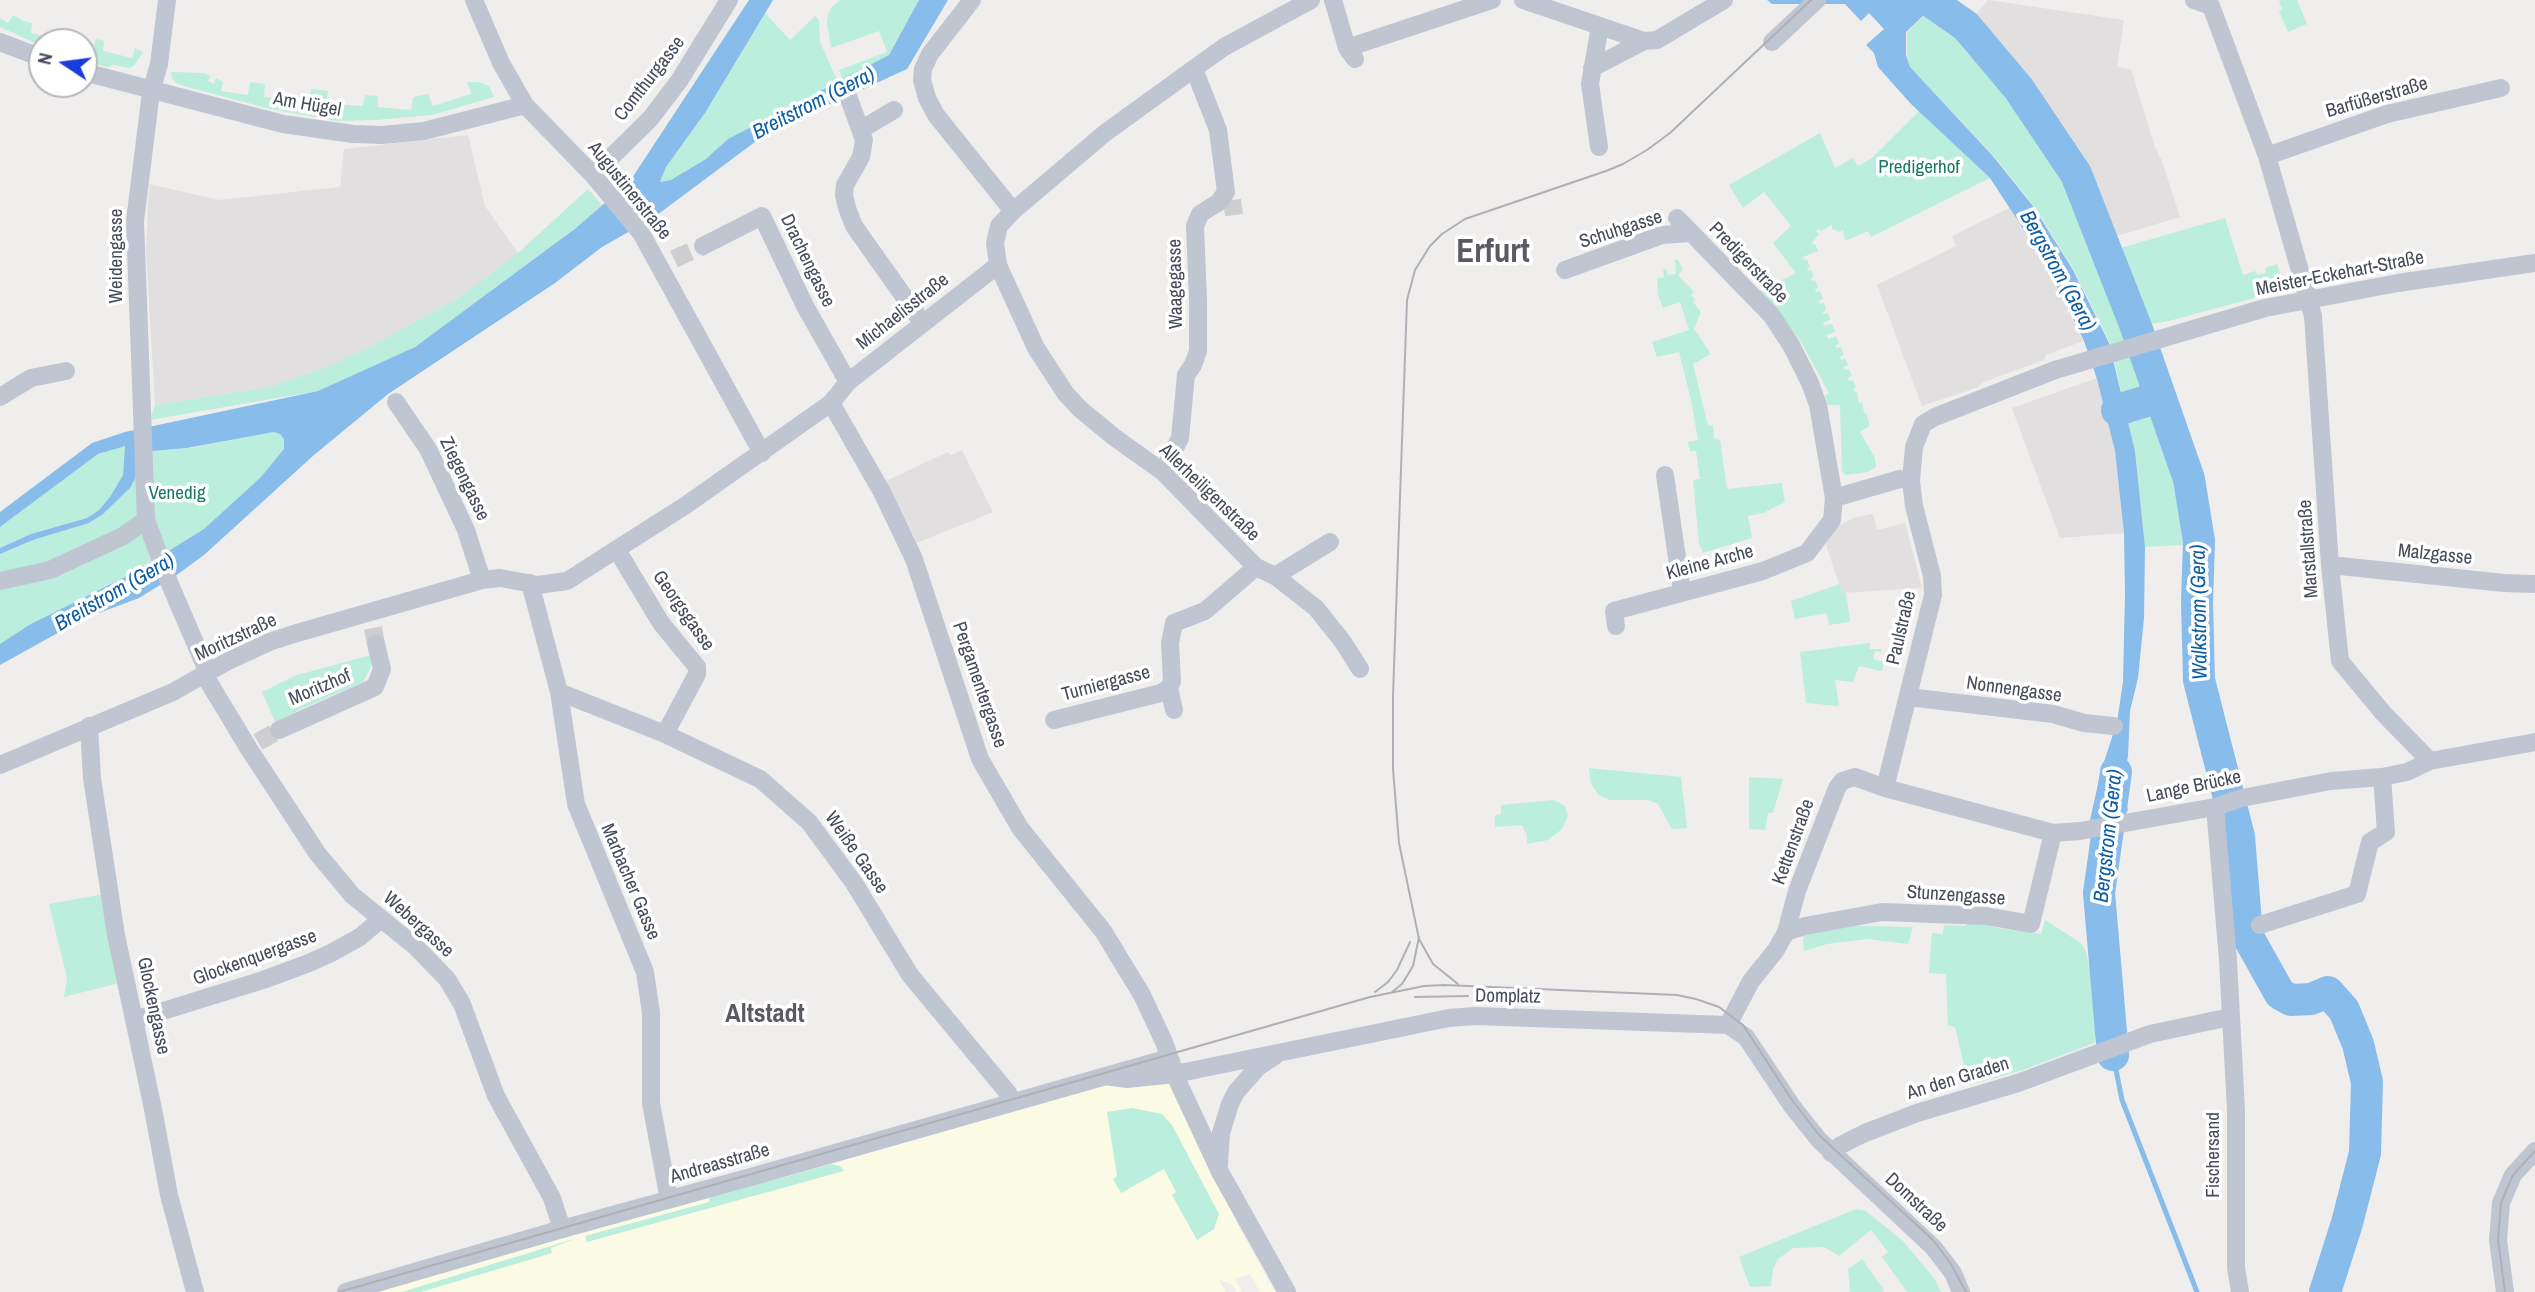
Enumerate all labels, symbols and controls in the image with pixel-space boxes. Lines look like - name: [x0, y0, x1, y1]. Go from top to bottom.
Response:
- north arrow: [28, 28, 98, 98]
- street label: Comthurgasse: [610, 32, 690, 126]
- text: N: [31, 50, 58, 67]
- water label: Breitstrom (Gera): [749, 62, 879, 146]
- street label: Barfüßerstraße: [2324, 73, 2430, 123]
- street label: Am Hügel: [271, 88, 343, 122]
- street label: Augustinerstraße: [583, 137, 675, 245]
- park label: Predigerhof: [1878, 157, 1960, 179]
- street label: Schuhgasse: [1577, 206, 1665, 254]
- water label: Bergstrom (Gera): [2014, 206, 2100, 336]
- street label: Weidengasse: [106, 209, 128, 303]
- street label: Drachengasse: [775, 211, 839, 311]
- street label: Predigerstraße: [1704, 218, 1792, 308]
- district label: Erfurt: [1456, 233, 1530, 273]
- street label: Waagegasse: [1164, 239, 1188, 329]
- street label: Meister-Eckehart-Straße: [2254, 247, 2426, 301]
- street label: Michaelisstraße: [852, 269, 954, 355]
- street label: Ziegengasse: [434, 434, 494, 524]
- street label: Allerheiligenstraße: [1154, 439, 1264, 547]
- park label: Venedig: [148, 483, 206, 505]
- street label: Marstallstraße: [2294, 499, 2324, 599]
- street label: Kleine Arche: [1664, 540, 1756, 586]
- street label: Malzgasse: [2397, 540, 2473, 570]
- water label: Walkstrom (Gera): [2186, 544, 2214, 680]
- water label: Breitstrom (Gera): [51, 549, 179, 637]
- street label: Georgsgasse: [647, 567, 719, 655]
- street label: Paulstraße: [1882, 589, 1922, 667]
- street label: Moritzstraße: [192, 609, 280, 667]
- street label: Pergamentergasse: [947, 619, 1011, 751]
- street label: Turniergasse: [1059, 661, 1153, 707]
- street label: Moritzhof: [286, 665, 354, 711]
- street label: Nonnengasse: [1965, 672, 2063, 708]
- street label: Lange Brücke: [2145, 766, 2243, 808]
- water label: Bergstrom (Gera): [2089, 768, 2129, 904]
- street label: Kettenstraße: [1768, 796, 1820, 888]
- street label: Weiße Gasse: [819, 808, 893, 898]
- street label: Marbacher Gasse: [595, 821, 665, 943]
- street label: Stunzengasse: [1906, 881, 2006, 911]
- street label: Webergasse: [378, 887, 458, 963]
- street label: Glockenquergasse: [190, 925, 320, 991]
- street label: Glockengasse: [132, 955, 174, 1057]
- street label: Domplatz: [1475, 985, 1541, 1009]
- district label: Altstadt: [725, 999, 805, 1031]
- street label: An den Graden: [1904, 1053, 2012, 1105]
- street label: Fischersand: [2203, 1112, 2225, 1198]
- street label: Andreasstraße: [668, 1139, 772, 1189]
- street label: Domstraße: [1880, 1168, 1952, 1238]

